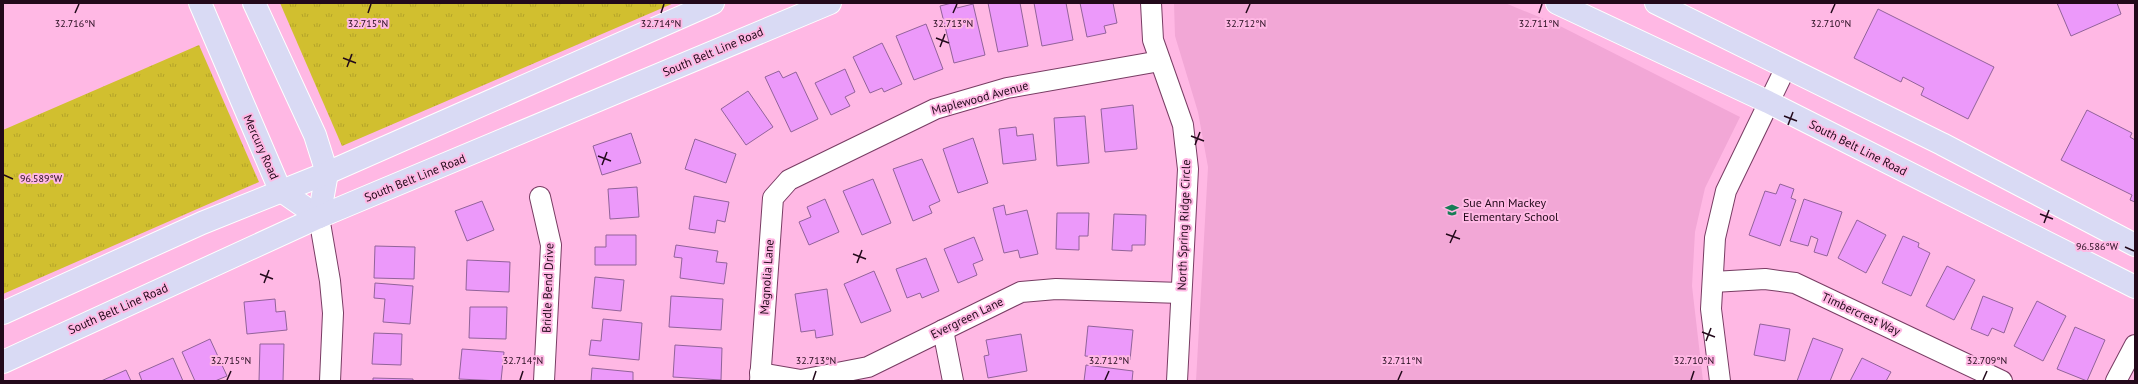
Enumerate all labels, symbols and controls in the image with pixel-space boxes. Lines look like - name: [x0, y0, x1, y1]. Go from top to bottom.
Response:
- text: 32.716°N: [55, 17, 95, 30]
- text: 32.715°N: [348, 17, 388, 30]
- text: 32.714°N: [641, 17, 681, 30]
- text: 32.713°N: [933, 17, 973, 30]
- text: 32.712°N: [1226, 17, 1266, 30]
- text: 32.711°N: [1519, 17, 1559, 30]
- text: 32.710°N: [1811, 17, 1851, 30]
- street label: South Belt Line Road: [660, 24, 765, 79]
- street label: Maplewood Avenue: [930, 77, 1030, 118]
- street label: Mercury Road: [240, 112, 282, 182]
- street label: South Belt Line Road: [1807, 116, 1910, 179]
- street label: South Belt Line Road: [362, 150, 468, 205]
- street label: North Spring Ridge Circle: [1174, 159, 1193, 291]
- text: 96.589°W: [20, 172, 63, 185]
- place label: Sue Ann Mackey Elementary School: [1463, 195, 1559, 224]
- school or university icon: Sue Ann Mackey Elementary School: [1444, 202, 1460, 218]
- street label: Magnolia Lane: [756, 239, 777, 315]
- text: 96.586°W: [2076, 240, 2119, 253]
- street label: Bridle Bend Drive: [538, 243, 557, 333]
- street label: South Belt Line Road: [66, 280, 170, 337]
- street label: Timbercrest Way: [1820, 289, 1903, 338]
- street label: Evergreen Lane: [928, 293, 1006, 342]
- text: 32.715°N: [211, 354, 251, 367]
- text: 32.714°N: [503, 354, 543, 367]
- text: 32.713°N: [796, 354, 836, 367]
- text: 32.712°N: [1089, 354, 1129, 367]
- text: 32.711°N: [1382, 354, 1422, 367]
- text: 32.710°N: [1674, 354, 1714, 367]
- text: 32.709°N: [1967, 354, 2007, 367]

